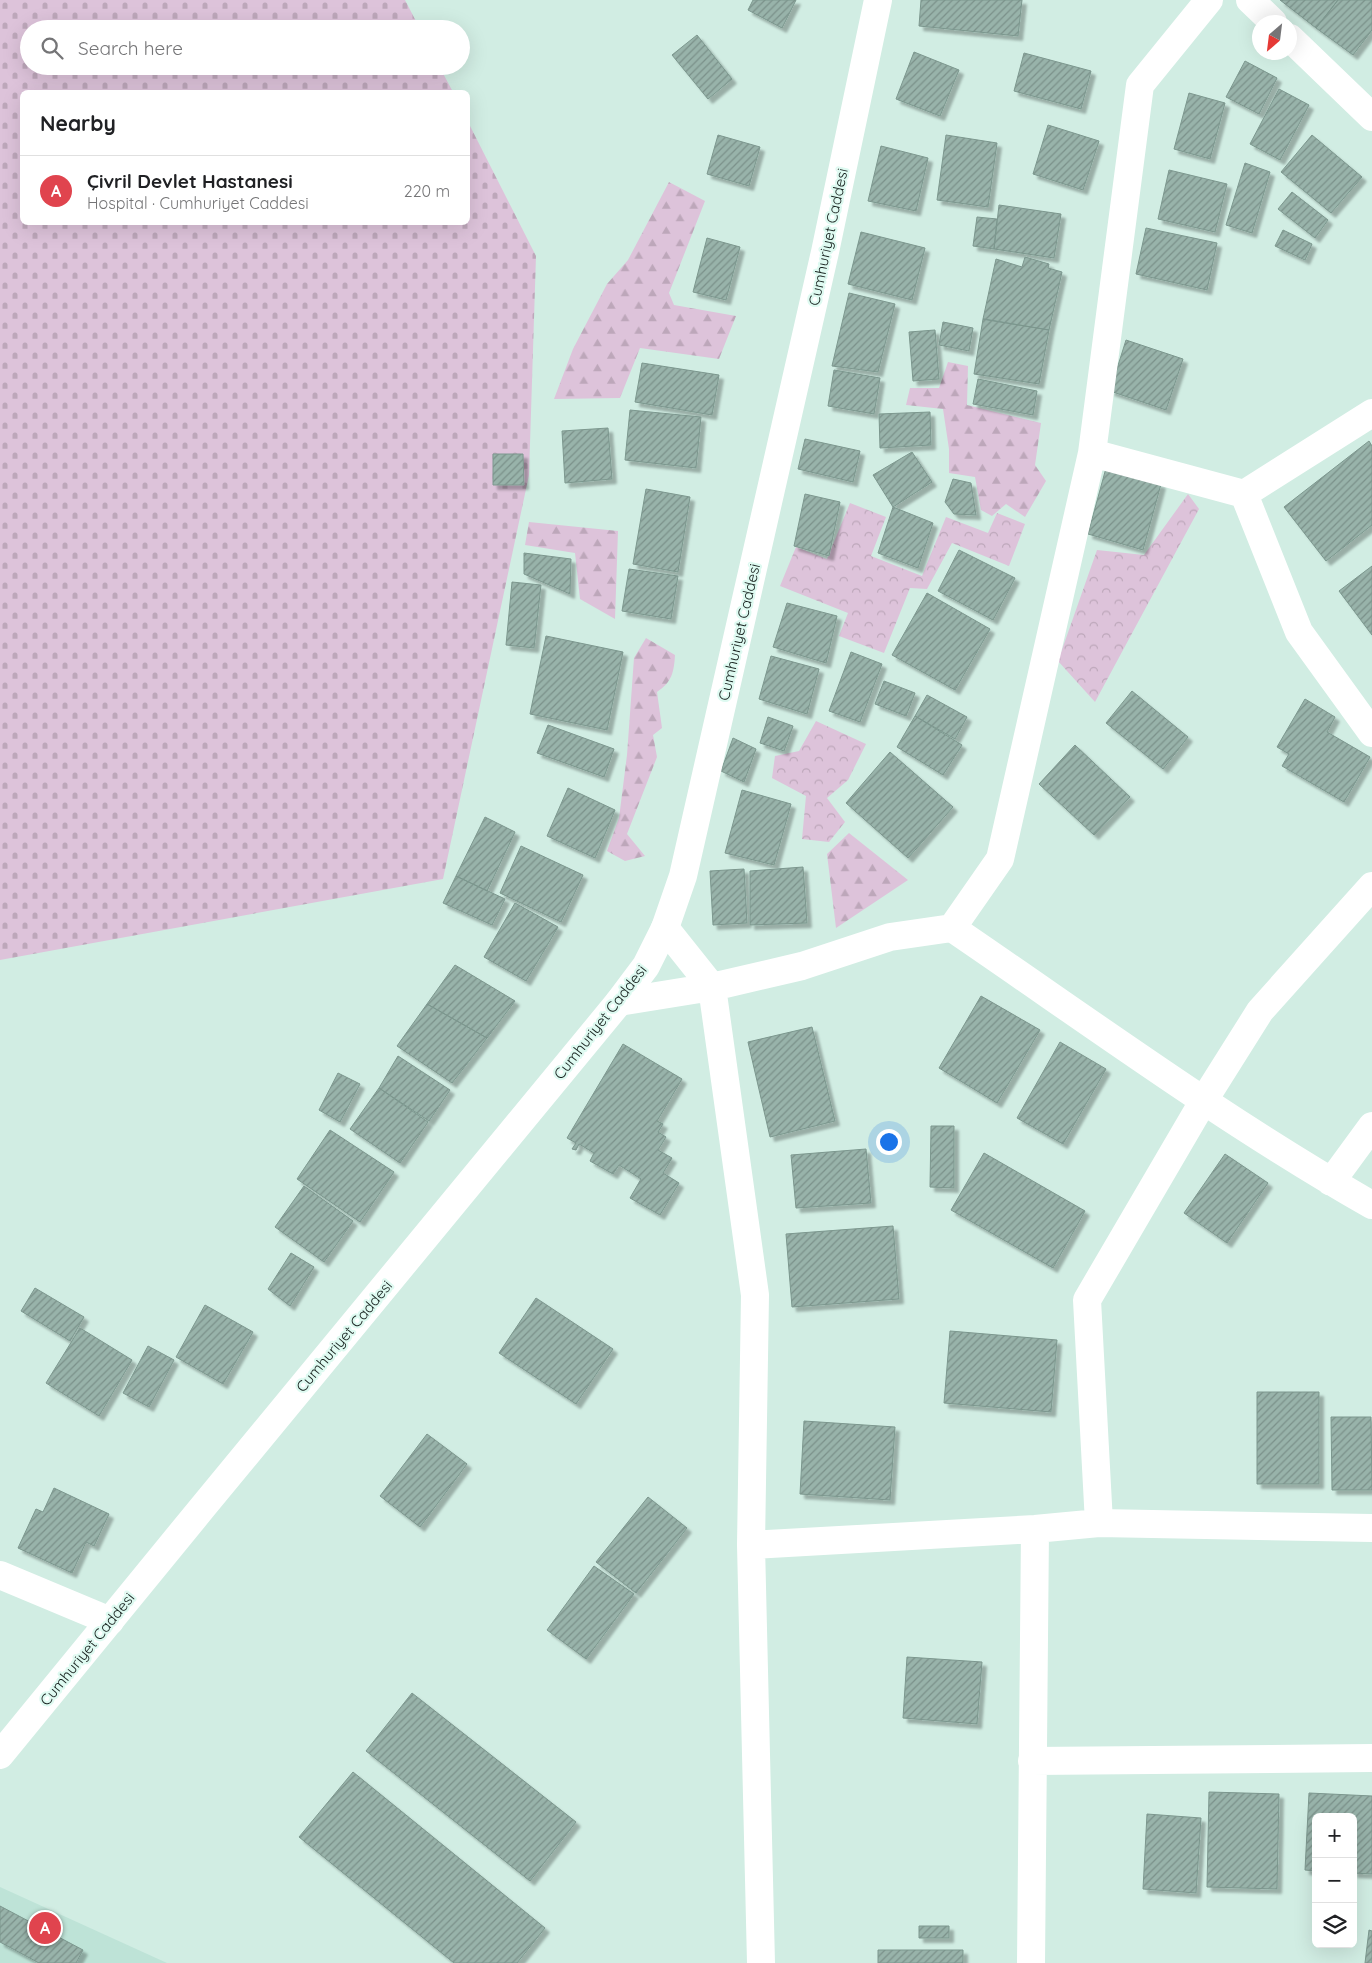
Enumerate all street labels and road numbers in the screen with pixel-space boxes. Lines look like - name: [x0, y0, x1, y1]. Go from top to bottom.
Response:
- street label: Cumhuriyet Caddesi: [804, 167, 852, 307]
- street label: Cumhuriyet Caddesi: [714, 562, 764, 702]
- street label: Cumhuriyet Caddesi: [549, 961, 651, 1083]
- street label: Cumhuriyet Caddesi: [292, 1276, 396, 1396]
- street label: Cumhuriyet Caddesi: [36, 1589, 138, 1709]

